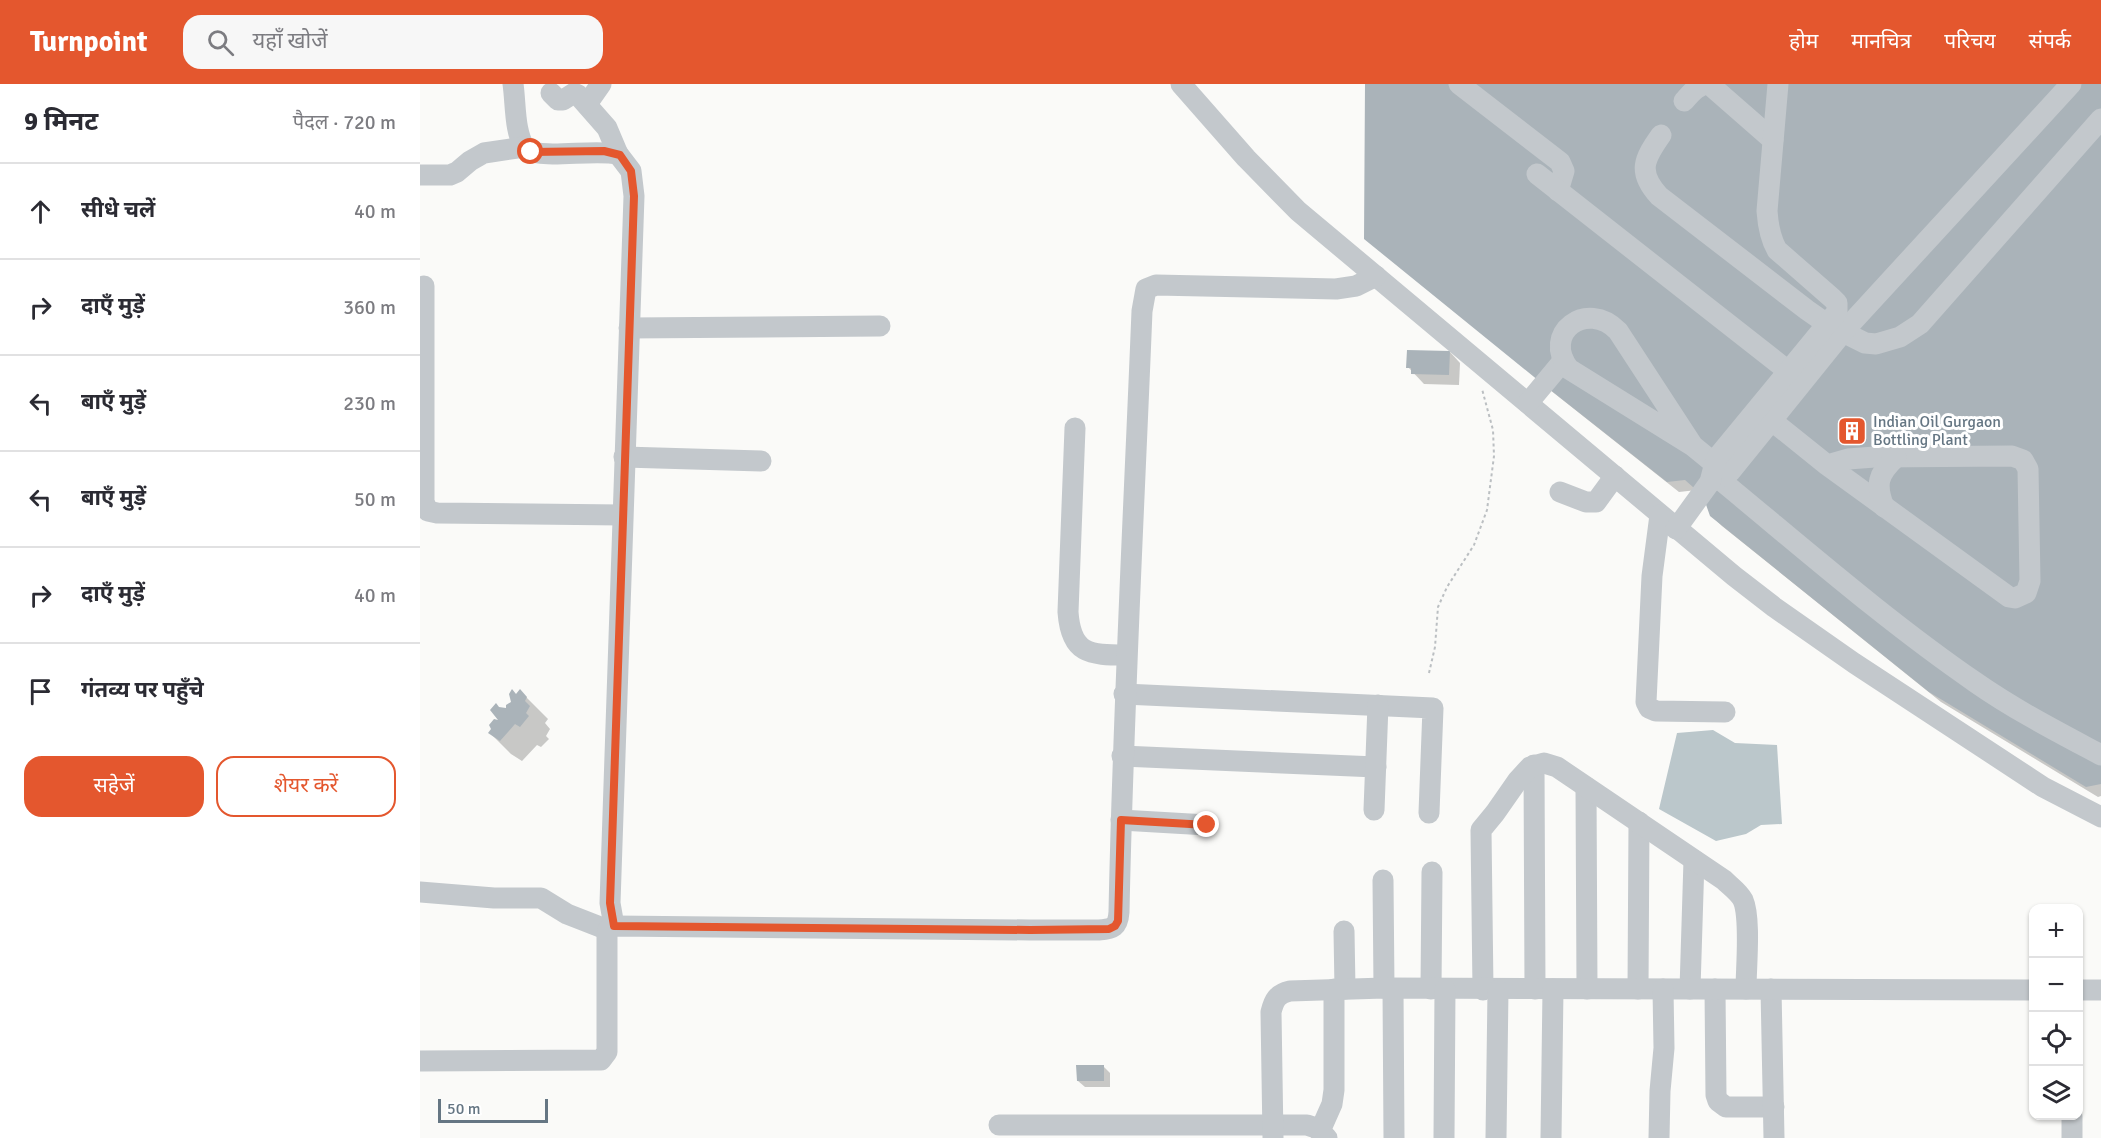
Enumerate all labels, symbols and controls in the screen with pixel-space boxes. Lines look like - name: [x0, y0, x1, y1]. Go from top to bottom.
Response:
- search box: [183, 15, 603, 69]
- text: Turnpoint: [30, 25, 147, 59]
- icon: search: [204, 26, 237, 59]
- text: यहाँ खोजें: [252, 27, 327, 54]
- text: होम: [1789, 28, 1818, 54]
- text: मानचित्र: [1851, 28, 1911, 54]
- text: परिचय: [1944, 28, 1996, 54]
- text: संपर्क: [2029, 28, 2071, 54]
- text: 9 मिनट: [24, 106, 98, 138]
- text: पैदल · 720 m: [293, 110, 396, 135]
- route start: [517, 138, 543, 164]
- icon: ahead: [24, 195, 57, 228]
- text: सीधे चलें: [81, 196, 155, 223]
- text: 40 m: [354, 199, 396, 224]
- icon: right: [24, 291, 57, 324]
- text: दाएँ मुड़ें: [81, 292, 145, 319]
- text: 360 m: [343, 295, 396, 320]
- icon: left: [24, 387, 57, 420]
- text: बाएँ मुड़ें: [81, 388, 146, 415]
- text: 230 m: [343, 391, 396, 416]
- place label: Indian Oil Gurgaon Bottling Plant: [1873, 412, 2001, 450]
- building icon: Indian Oil Gurgaon Bottling Plant: [1836, 415, 1868, 447]
- icon: left: [24, 483, 57, 516]
- text: बाएँ मुड़ें: [81, 484, 146, 511]
- text: 50 m: [354, 487, 396, 512]
- icon: right: [24, 579, 57, 612]
- text: दाएँ मुड़ें: [81, 580, 145, 607]
- text: 40 m: [354, 583, 396, 608]
- icon: arrive: [24, 675, 57, 708]
- text: गंतव्य पर पहुँचे: [81, 676, 204, 703]
- button: सहेजें: [24, 756, 204, 817]
- button: शेयर करें: [216, 756, 396, 817]
- route end: [1193, 811, 1219, 837]
- map controls: [2029, 904, 2083, 1120]
- button: +: [2029, 904, 2083, 958]
- button: −: [2029, 958, 2083, 1012]
- button: locate: [2029, 1012, 2083, 1066]
- button: layers: [2029, 1066, 2083, 1120]
- scale bar: [438, 1096, 548, 1124]
- text: 50 m: [447, 1099, 481, 1119]

